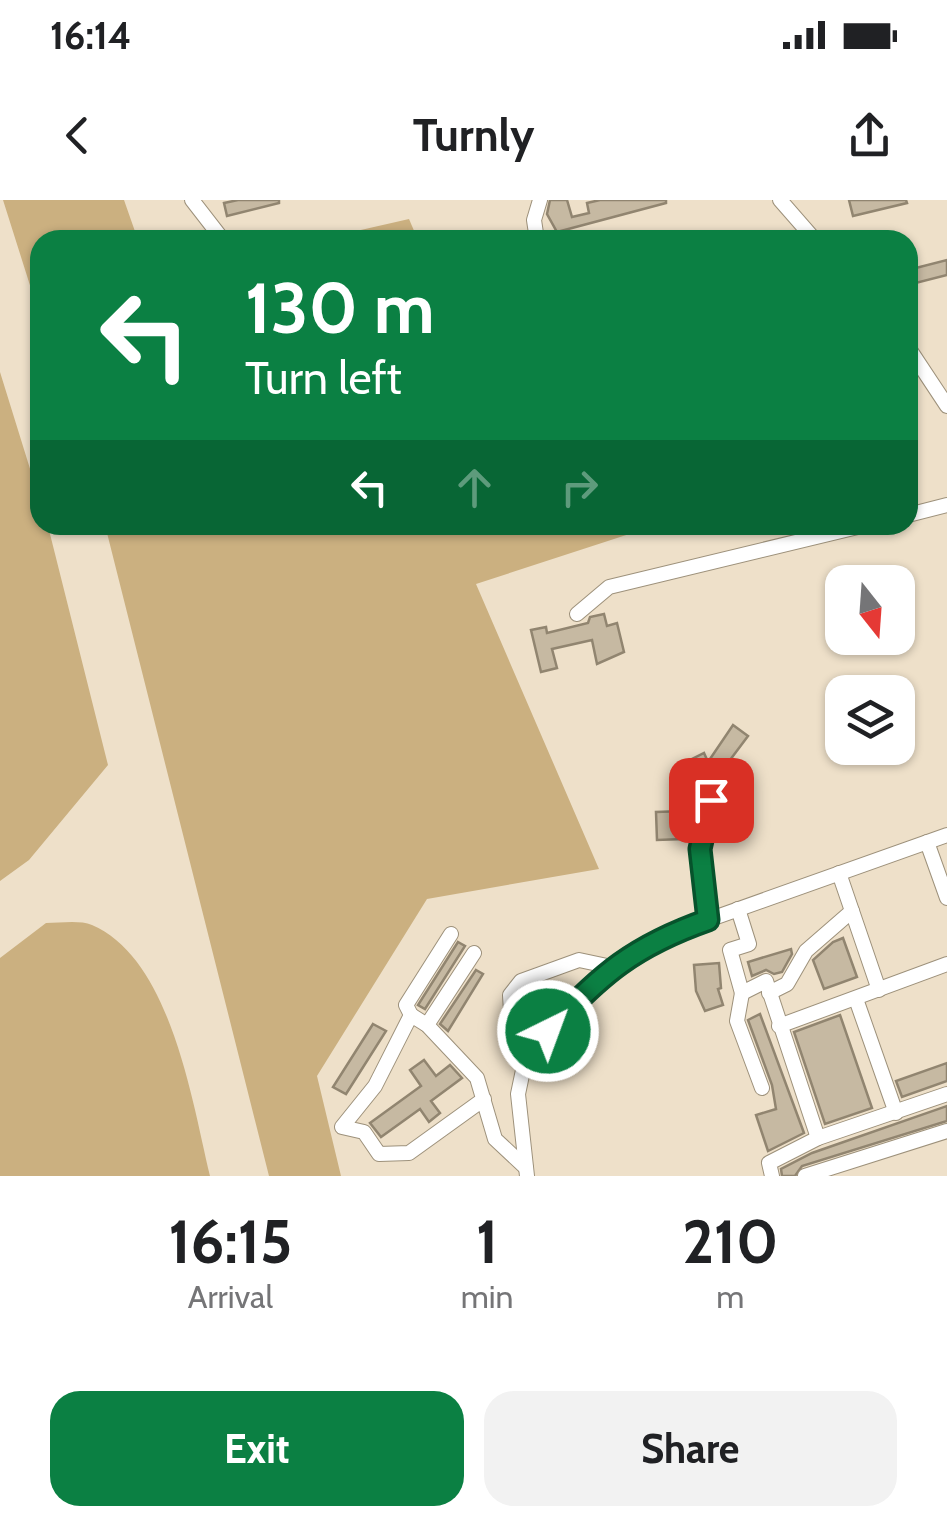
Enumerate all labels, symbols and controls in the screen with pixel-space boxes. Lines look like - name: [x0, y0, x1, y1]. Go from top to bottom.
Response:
- text: 16:14: [50, 12, 131, 59]
- icon: back: [50, 108, 105, 163]
- text: Turnly: [413, 108, 534, 162]
- icon: share: [842, 108, 897, 163]
- text: 130 m: [245, 265, 435, 351]
- icon: left: [80, 270, 210, 400]
- text: Turn left: [245, 351, 402, 405]
- icon: left: [342, 460, 397, 515]
- icon: ahead: [447, 460, 502, 515]
- icon: right: [552, 460, 607, 515]
- north arrow: [825, 565, 915, 655]
- map controls: [825, 565, 915, 765]
- button: layers: [825, 675, 915, 765]
- pin: [669, 758, 754, 843]
- icon: arrive: [684, 773, 739, 828]
- position arrow: [496, 979, 600, 1083]
- text: 16:15: [169, 1205, 292, 1278]
- text: 1: [476, 1205, 498, 1278]
- text: 210: [682, 1205, 778, 1278]
- text: Arrival: [188, 1277, 273, 1316]
- text: min: [461, 1277, 514, 1316]
- text: m: [716, 1277, 744, 1316]
- button: Exit: [50, 1391, 464, 1506]
- button: Share: [484, 1391, 897, 1506]

